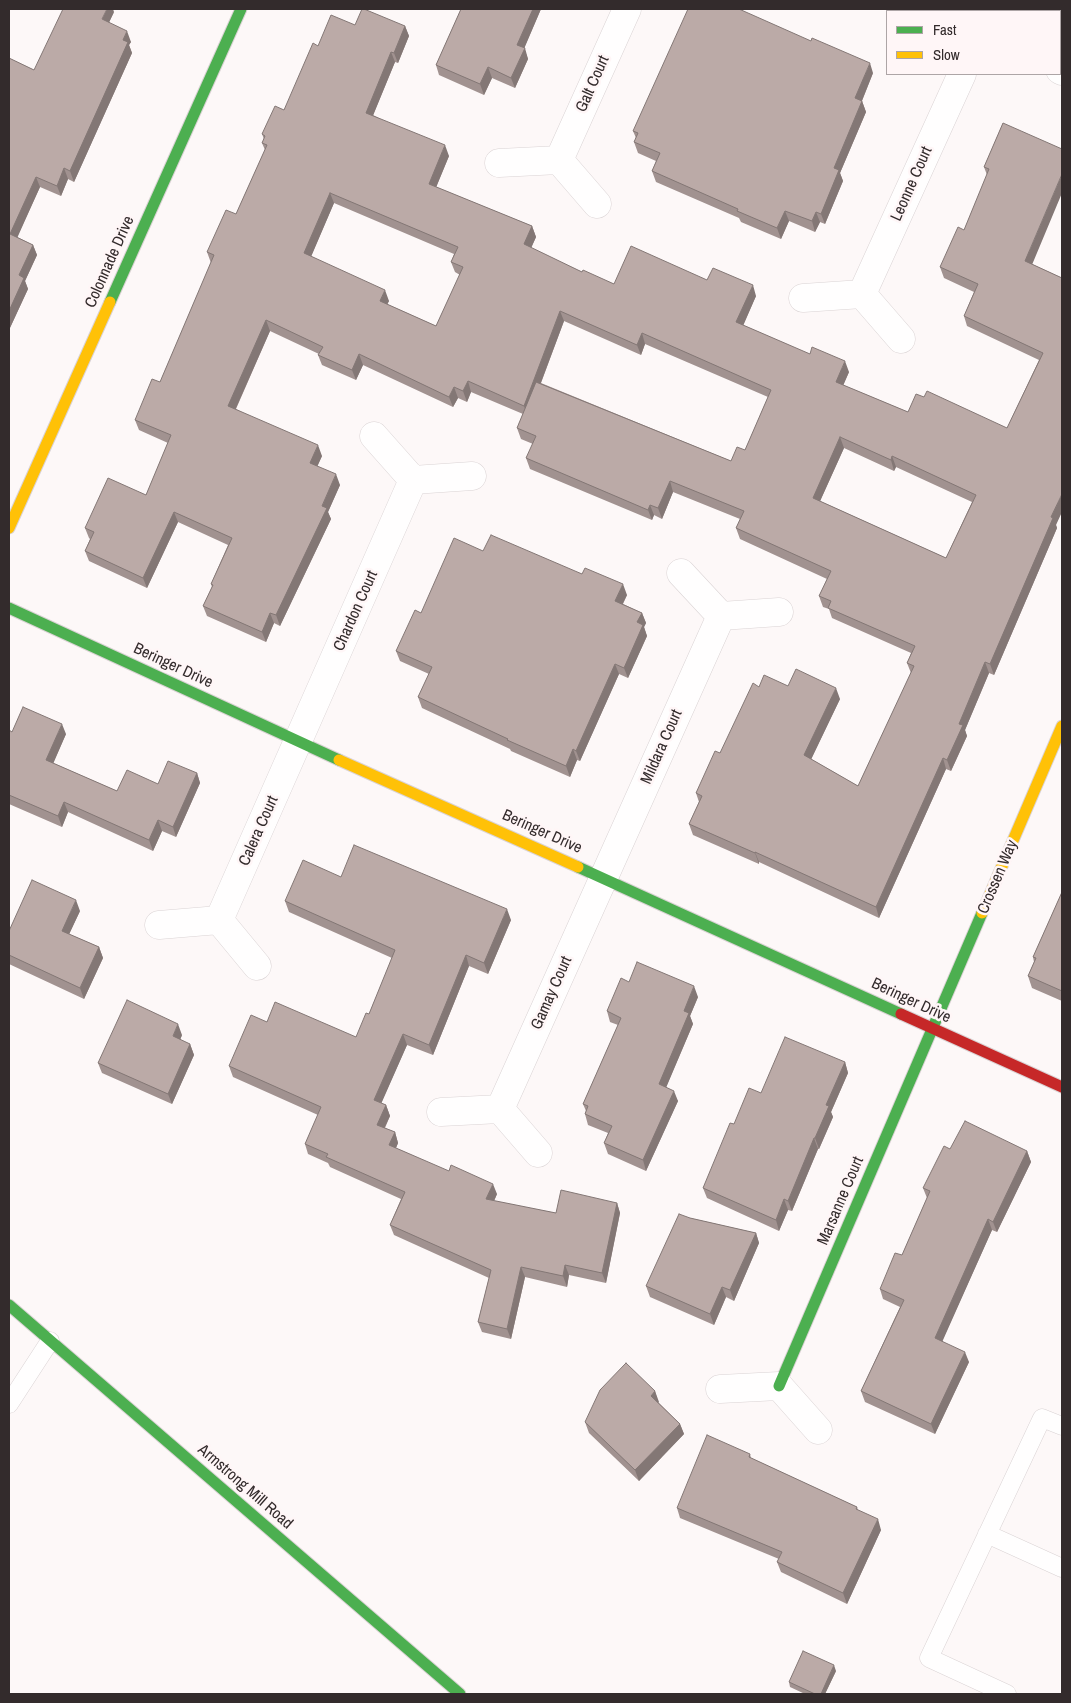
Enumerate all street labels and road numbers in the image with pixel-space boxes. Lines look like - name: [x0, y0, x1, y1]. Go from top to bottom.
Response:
- street label: Galt Court: [572, 53, 614, 115]
- street label: Leonne Court: [887, 144, 937, 224]
- street label: Colonnade Drive: [81, 213, 139, 311]
- street label: Chardon Court: [330, 568, 382, 654]
- street label: Beringer Drive: [130, 639, 216, 693]
- street label: Mildara Court: [637, 707, 687, 787]
- street label: Calera Court: [235, 793, 283, 869]
- street label: Beringer Drive: [499, 806, 585, 858]
- street label: Crossen Way: [974, 837, 1022, 917]
- street label: Gamay Court: [527, 953, 577, 1033]
- street label: Beringer Drive: [868, 974, 954, 1028]
- street label: Marsanne Court: [814, 1154, 868, 1248]
- street label: Armstrong Mill Road: [194, 1441, 296, 1533]

